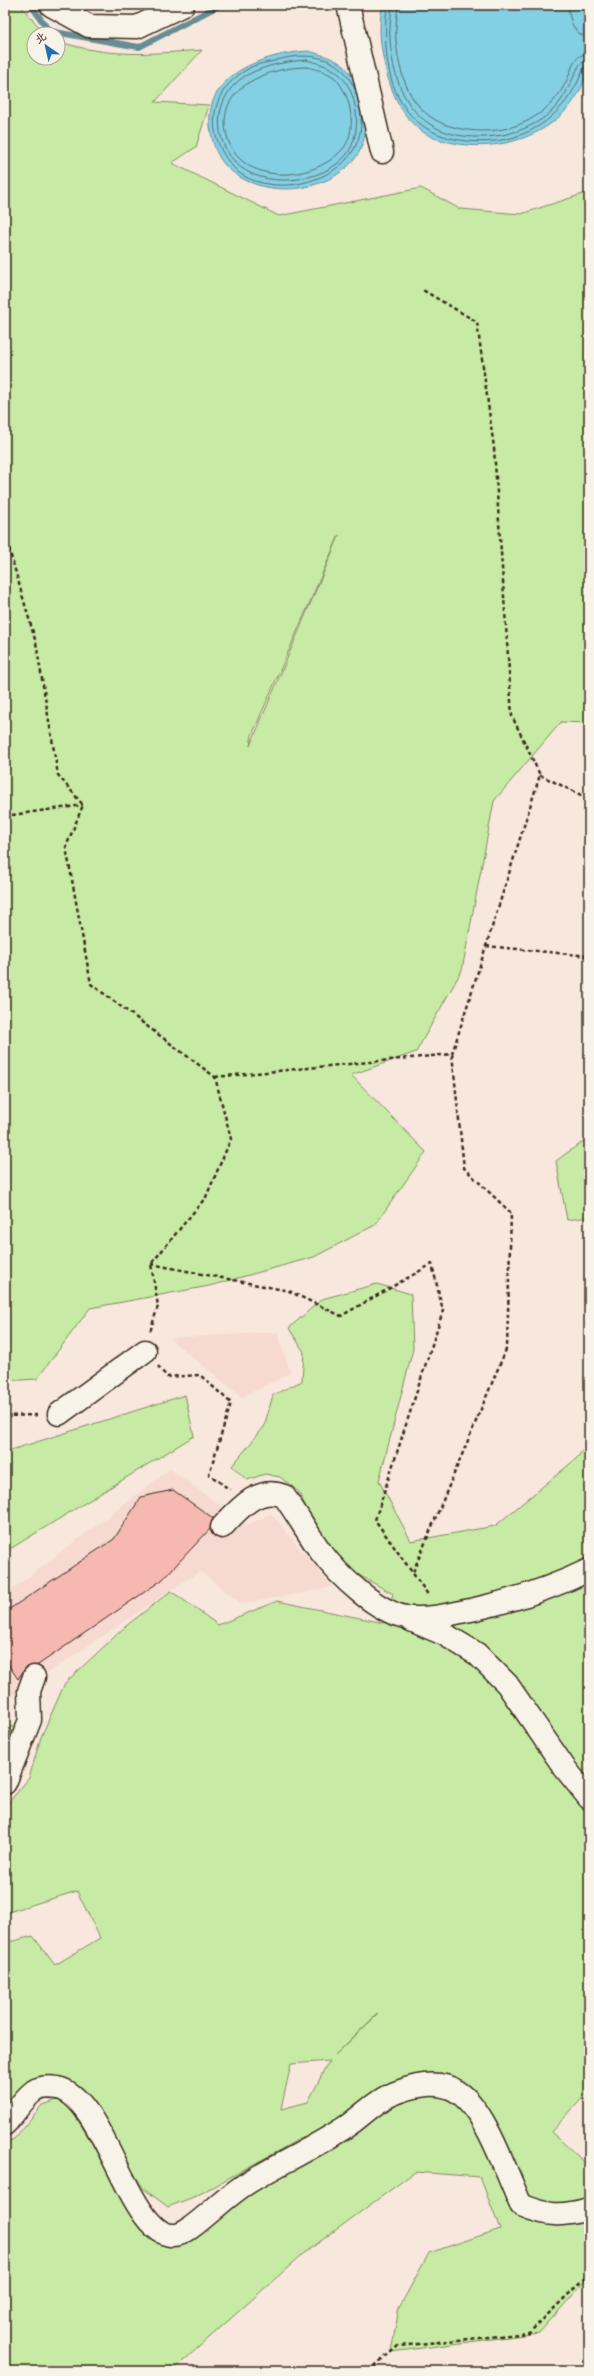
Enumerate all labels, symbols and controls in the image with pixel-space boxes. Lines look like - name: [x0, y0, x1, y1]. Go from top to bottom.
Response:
- north arrow: [26, 26, 66, 66]
- text: 北: [32, 29, 49, 47]

